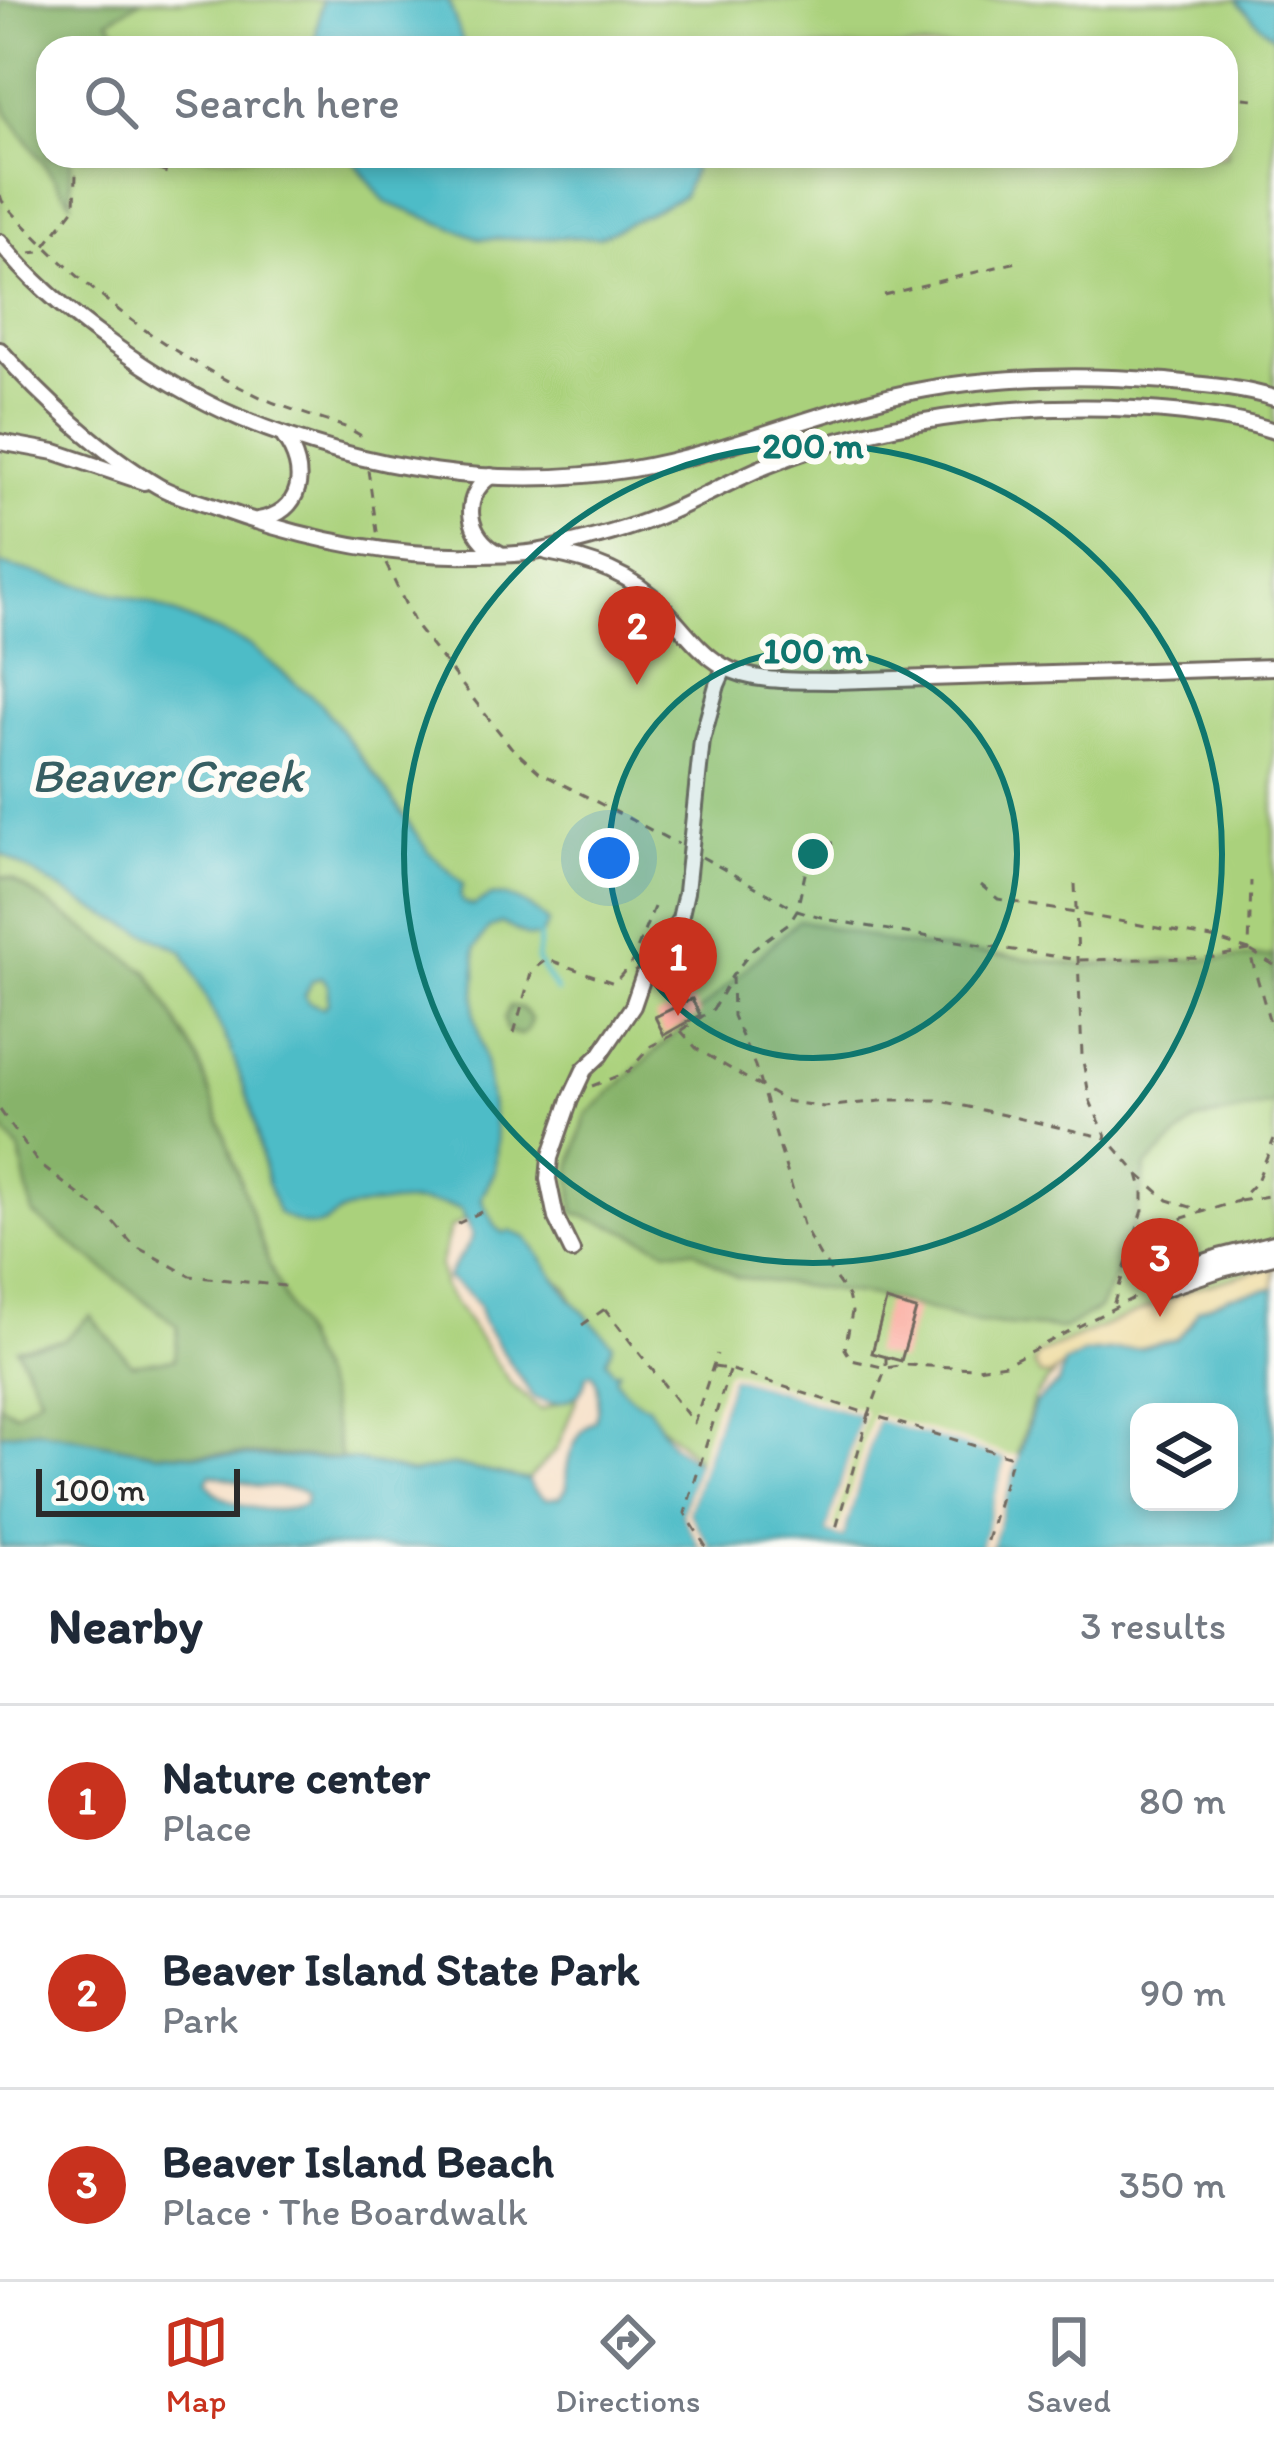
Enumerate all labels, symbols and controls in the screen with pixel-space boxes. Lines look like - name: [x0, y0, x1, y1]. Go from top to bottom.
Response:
- search box: [36, 36, 1238, 168]
- icon: search: [78, 69, 144, 135]
- text: Search here: [174, 75, 400, 129]
- text: 200 m: [762, 424, 865, 467]
- pin: 2: [598, 586, 676, 685]
- text: 100 m: [763, 629, 863, 672]
- water label: Beaver Creek: [31, 746, 305, 804]
- your location: [579, 828, 639, 888]
- centre of rings: [792, 833, 834, 875]
- pin: 1: [639, 917, 717, 1016]
- pin: 3: [1121, 1218, 1199, 1317]
- map controls: [1130, 1403, 1238, 1511]
- button: layers: [1130, 1403, 1238, 1511]
- scale bar: [36, 1463, 240, 1516]
- text: 100 m: [54, 1470, 145, 1509]
- text: Nearby: [48, 1595, 203, 1656]
- text: 3 results: [1080, 1602, 1226, 1649]
- text: Nature center: [162, 1750, 430, 1804]
- text: 1: [78, 1777, 96, 1824]
- text: 80 m: [1139, 1777, 1226, 1824]
- text: Place: [162, 1804, 252, 1851]
- text: Beaver Island State Park: [162, 1942, 639, 1996]
- text: 2: [77, 1969, 97, 2016]
- text: 90 m: [1140, 1969, 1226, 2016]
- text: Park: [162, 1996, 239, 2043]
- text: Beaver Island Beach: [162, 2134, 554, 2188]
- text: 3: [76, 2161, 98, 2208]
- text: 350 m: [1119, 2161, 1226, 2208]
- text: Place · The Boardwalk: [162, 2188, 528, 2235]
- tab: Map: [163, 2309, 229, 2420]
- tab: Directions: [555, 2309, 700, 2420]
- tab: Saved: [1027, 2309, 1111, 2420]

